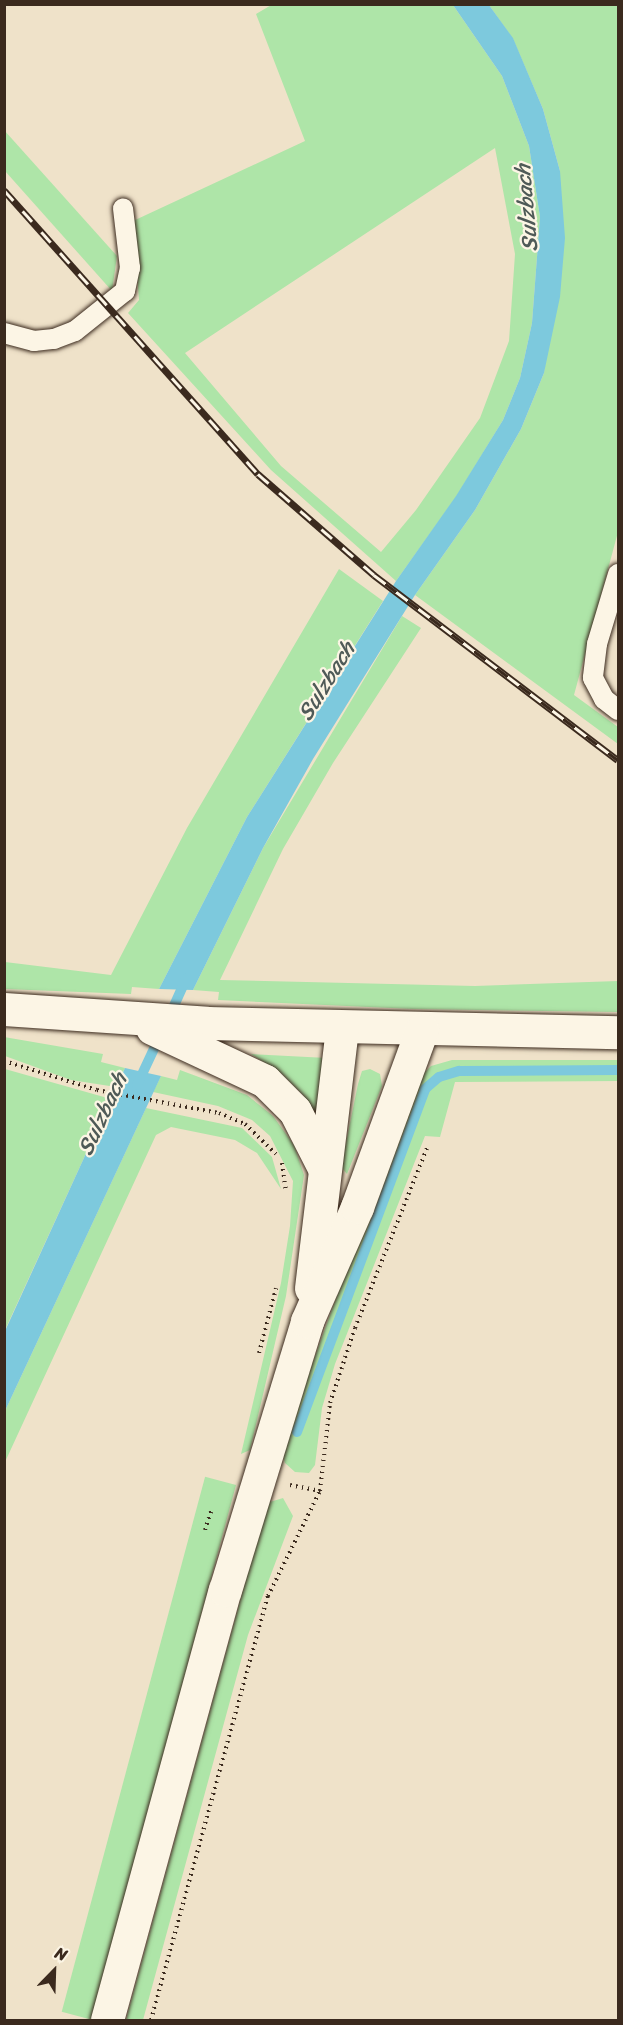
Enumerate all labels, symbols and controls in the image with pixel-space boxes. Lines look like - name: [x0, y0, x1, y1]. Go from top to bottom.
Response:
- water label: Sulzbach: [509, 163, 543, 253]
- water label: Sulzbach: [292, 637, 360, 725]
- water label: Sulzbach: [72, 1069, 132, 1159]
- text: N: [50, 1938, 72, 1969]
- north arrow: [24, 1941, 84, 2001]

